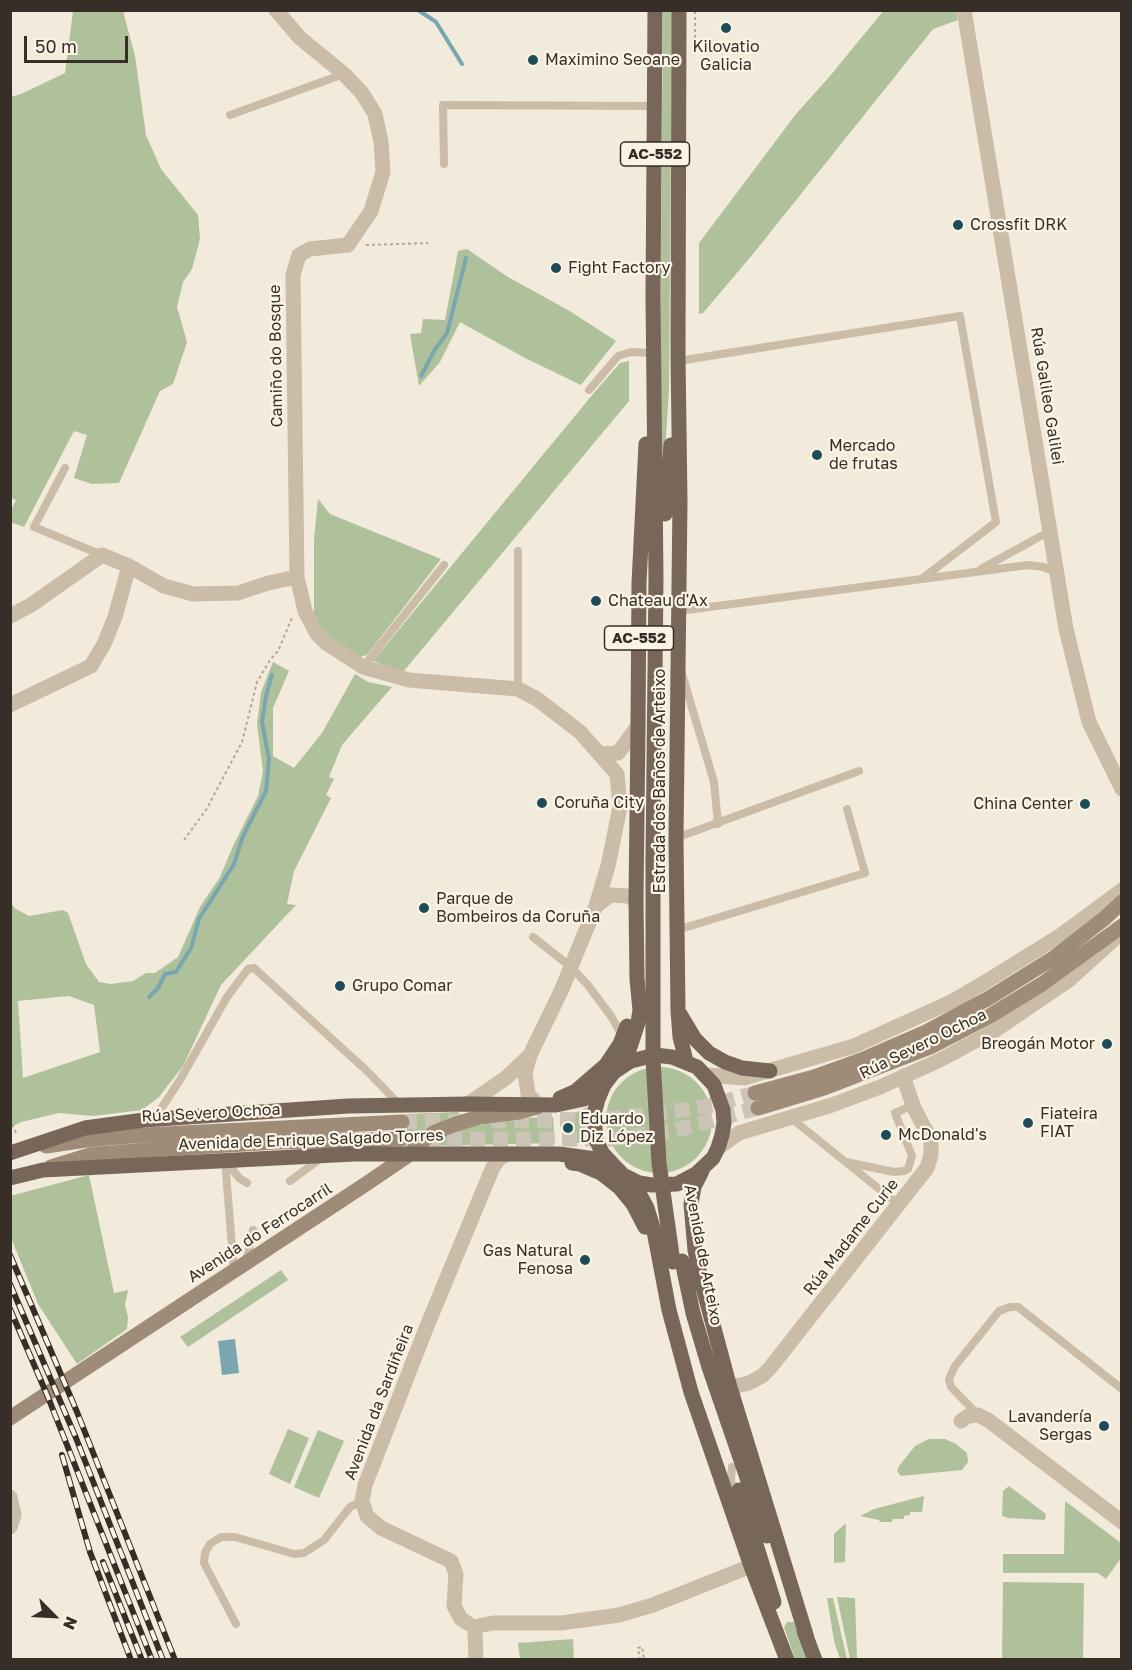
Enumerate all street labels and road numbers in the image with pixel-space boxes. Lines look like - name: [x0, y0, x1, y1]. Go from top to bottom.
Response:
- road number: AC-552: [620, 142, 690, 166]
- street label: Camiño do Bosque: [265, 284, 287, 428]
- street label: Rúa Galileo Galilei: [1027, 326, 1067, 466]
- road number: AC-552: [604, 626, 674, 650]
- street label: Estrada dos Baños de Arteixo: [650, 669, 670, 893]
- street label: Rúa Severo Ochoa: [856, 1005, 990, 1083]
- street label: Rúa Severo Ochoa: [141, 1100, 281, 1126]
- street label: Avenida de Enrique Salgado Torres: [178, 1126, 444, 1154]
- street label: Rúa Madame Curie: [799, 1175, 903, 1299]
- street label: Avenida do Ferrocarril: [184, 1179, 336, 1287]
- street label: Avenida de Arteixo: [680, 1183, 726, 1327]
- street label: Avenida da Sardiñeira: [340, 1321, 418, 1483]

